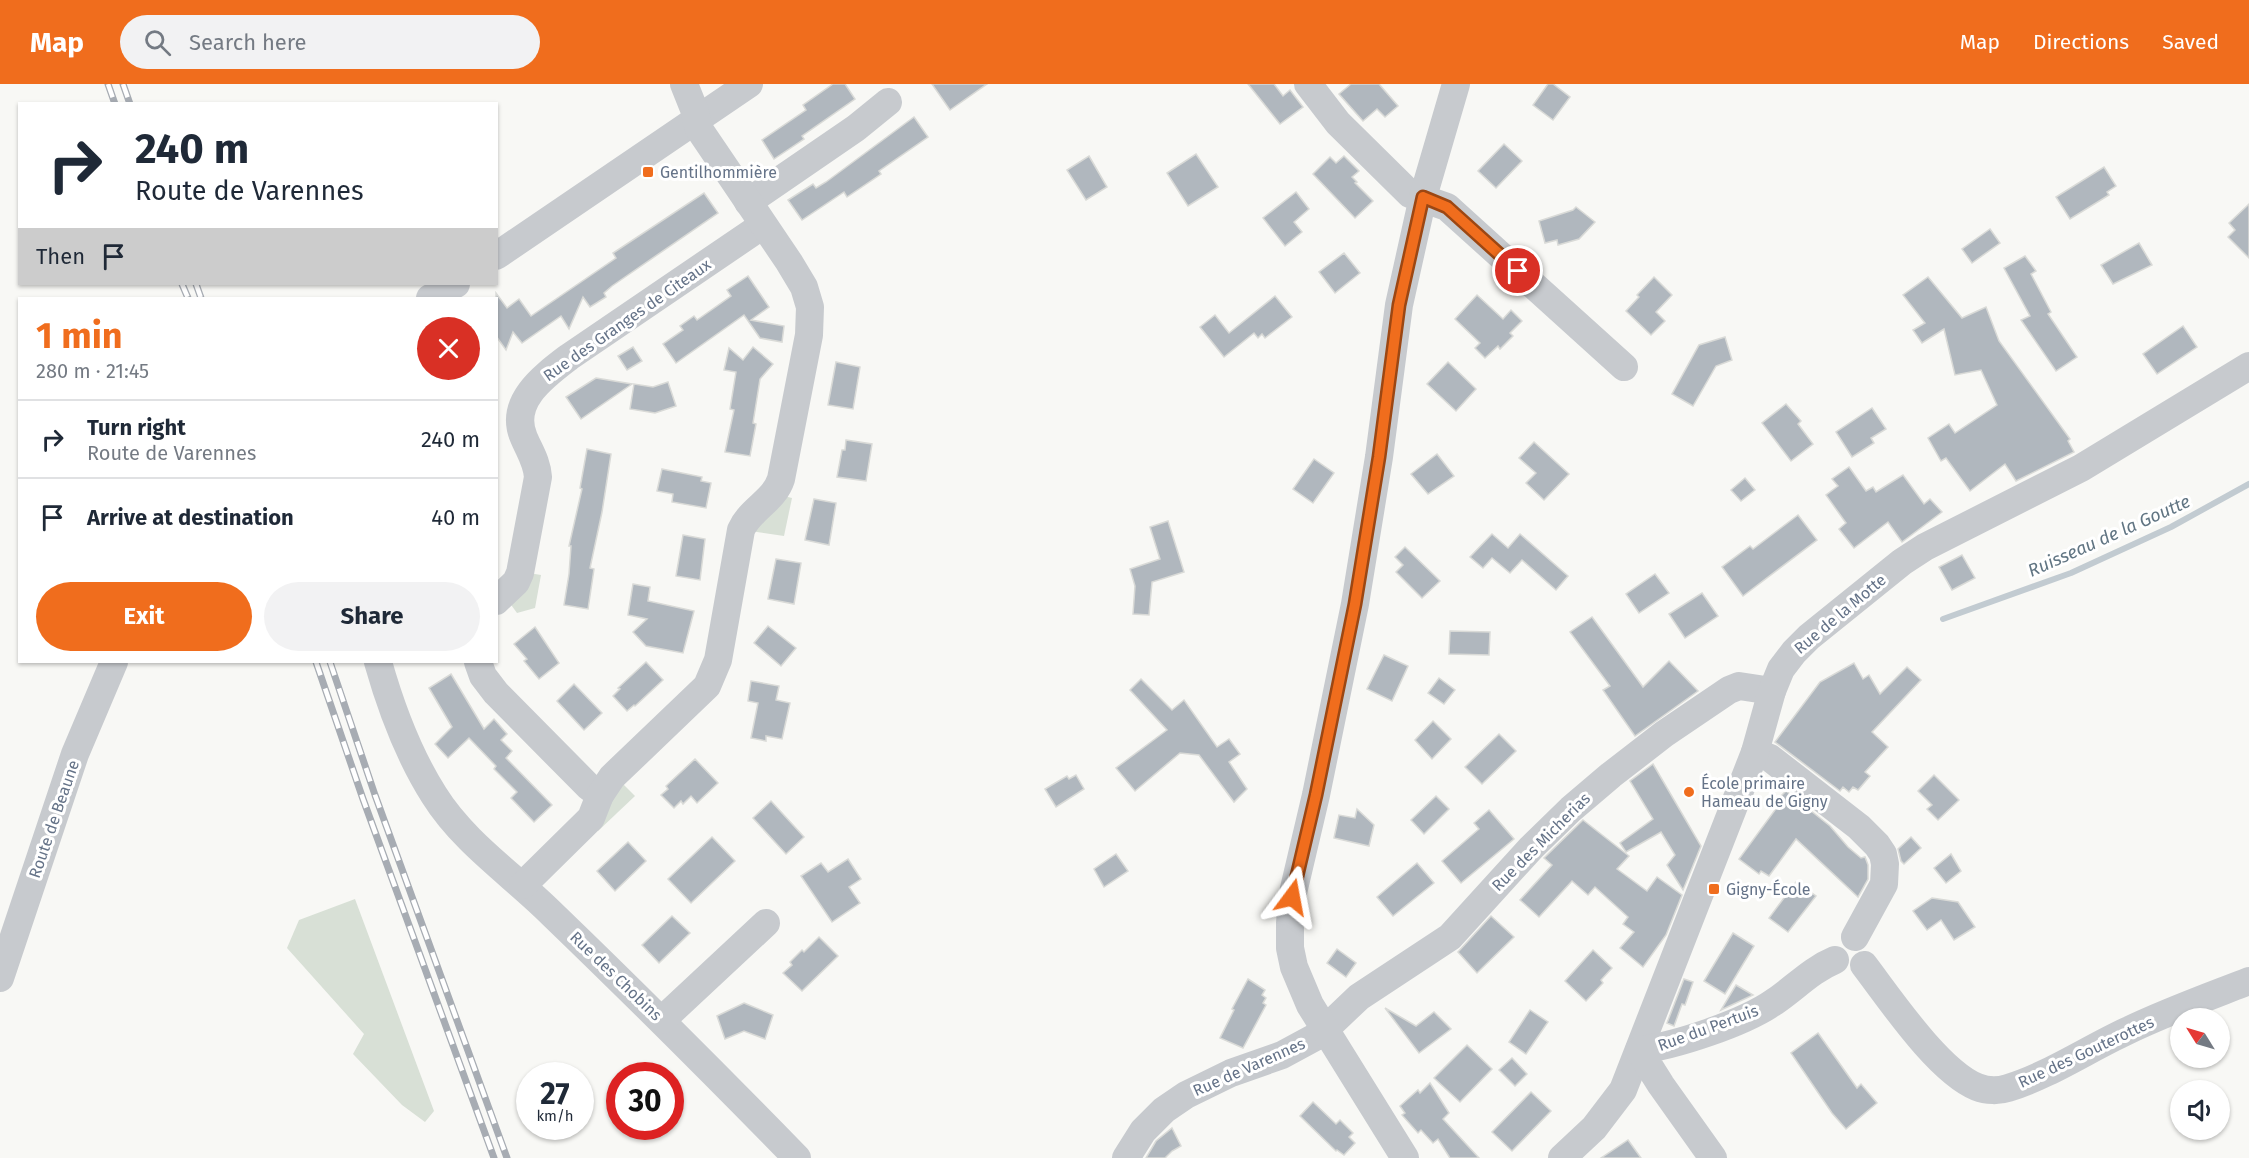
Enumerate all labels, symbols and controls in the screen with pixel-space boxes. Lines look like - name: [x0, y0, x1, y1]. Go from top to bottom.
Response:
- search box: [120, 15, 540, 69]
- text: Map: [30, 26, 84, 59]
- icon: search: [141, 26, 174, 59]
- text: Search here: [189, 29, 307, 56]
- text: Map: [1960, 29, 2000, 55]
- text: Directions: [2033, 29, 2129, 55]
- text: Saved: [2162, 29, 2219, 55]
- text: 240 m: [135, 124, 249, 174]
- icon: right: [36, 126, 114, 204]
- place label: Gentilhommière: [660, 163, 777, 182]
- marker: Gentilhommière: [641, 165, 655, 179]
- text: Route de Varennes: [135, 175, 364, 207]
- icon: arrive: [97, 240, 130, 273]
- text: Then: [36, 243, 85, 270]
- pin: [1492, 245, 1543, 296]
- icon: arrive: [1501, 254, 1534, 287]
- street label: Rue des Granges de Citeaux: [540, 255, 715, 385]
- text: 1 min: [36, 314, 123, 358]
- button: close: [417, 317, 480, 380]
- text: 280 m · 21:45: [36, 359, 149, 383]
- text: Turn right: [87, 414, 186, 441]
- icon: right: [36, 423, 69, 456]
- text: 240 m: [421, 426, 480, 453]
- text: Route de Varennes: [87, 441, 256, 465]
- water label: Ruisseau de la Goutte: [2024, 490, 2194, 582]
- icon: arrive: [36, 501, 69, 534]
- text: Arrive at destination: [87, 504, 294, 531]
- text: 40 m: [431, 504, 480, 531]
- street label: Rue de la Motte: [1790, 570, 1890, 658]
- button: Exit: [36, 582, 252, 651]
- button: Share: [264, 582, 480, 651]
- street label: Route de Beaune: [25, 758, 83, 880]
- place label: École primaire Hameau de Gigny: [1701, 773, 1828, 811]
- marker: École primaire Hameau de Gigny: [1682, 785, 1696, 799]
- street label: Rue des Micherias: [1488, 789, 1594, 895]
- position arrow: [1260, 865, 1324, 929]
- place label: Gigny-École: [1726, 879, 1811, 899]
- marker: Gigny-École: [1707, 882, 1721, 896]
- street label: Rue des Chobins: [566, 927, 666, 1025]
- street label: Rue du Pertuis: [1655, 1001, 1761, 1055]
- north arrow: [2170, 1008, 2230, 1068]
- map controls: [2170, 1008, 2230, 1140]
- street label: Rue des Gouterottes: [2015, 1012, 2157, 1092]
- street label: Rue de Varennes: [1190, 1034, 1308, 1100]
- speed limit sign: 30: [606, 1062, 684, 1140]
- text: 27: [540, 1076, 570, 1112]
- button: sound: [2170, 1080, 2230, 1140]
- text: km/h: [536, 1107, 574, 1125]

